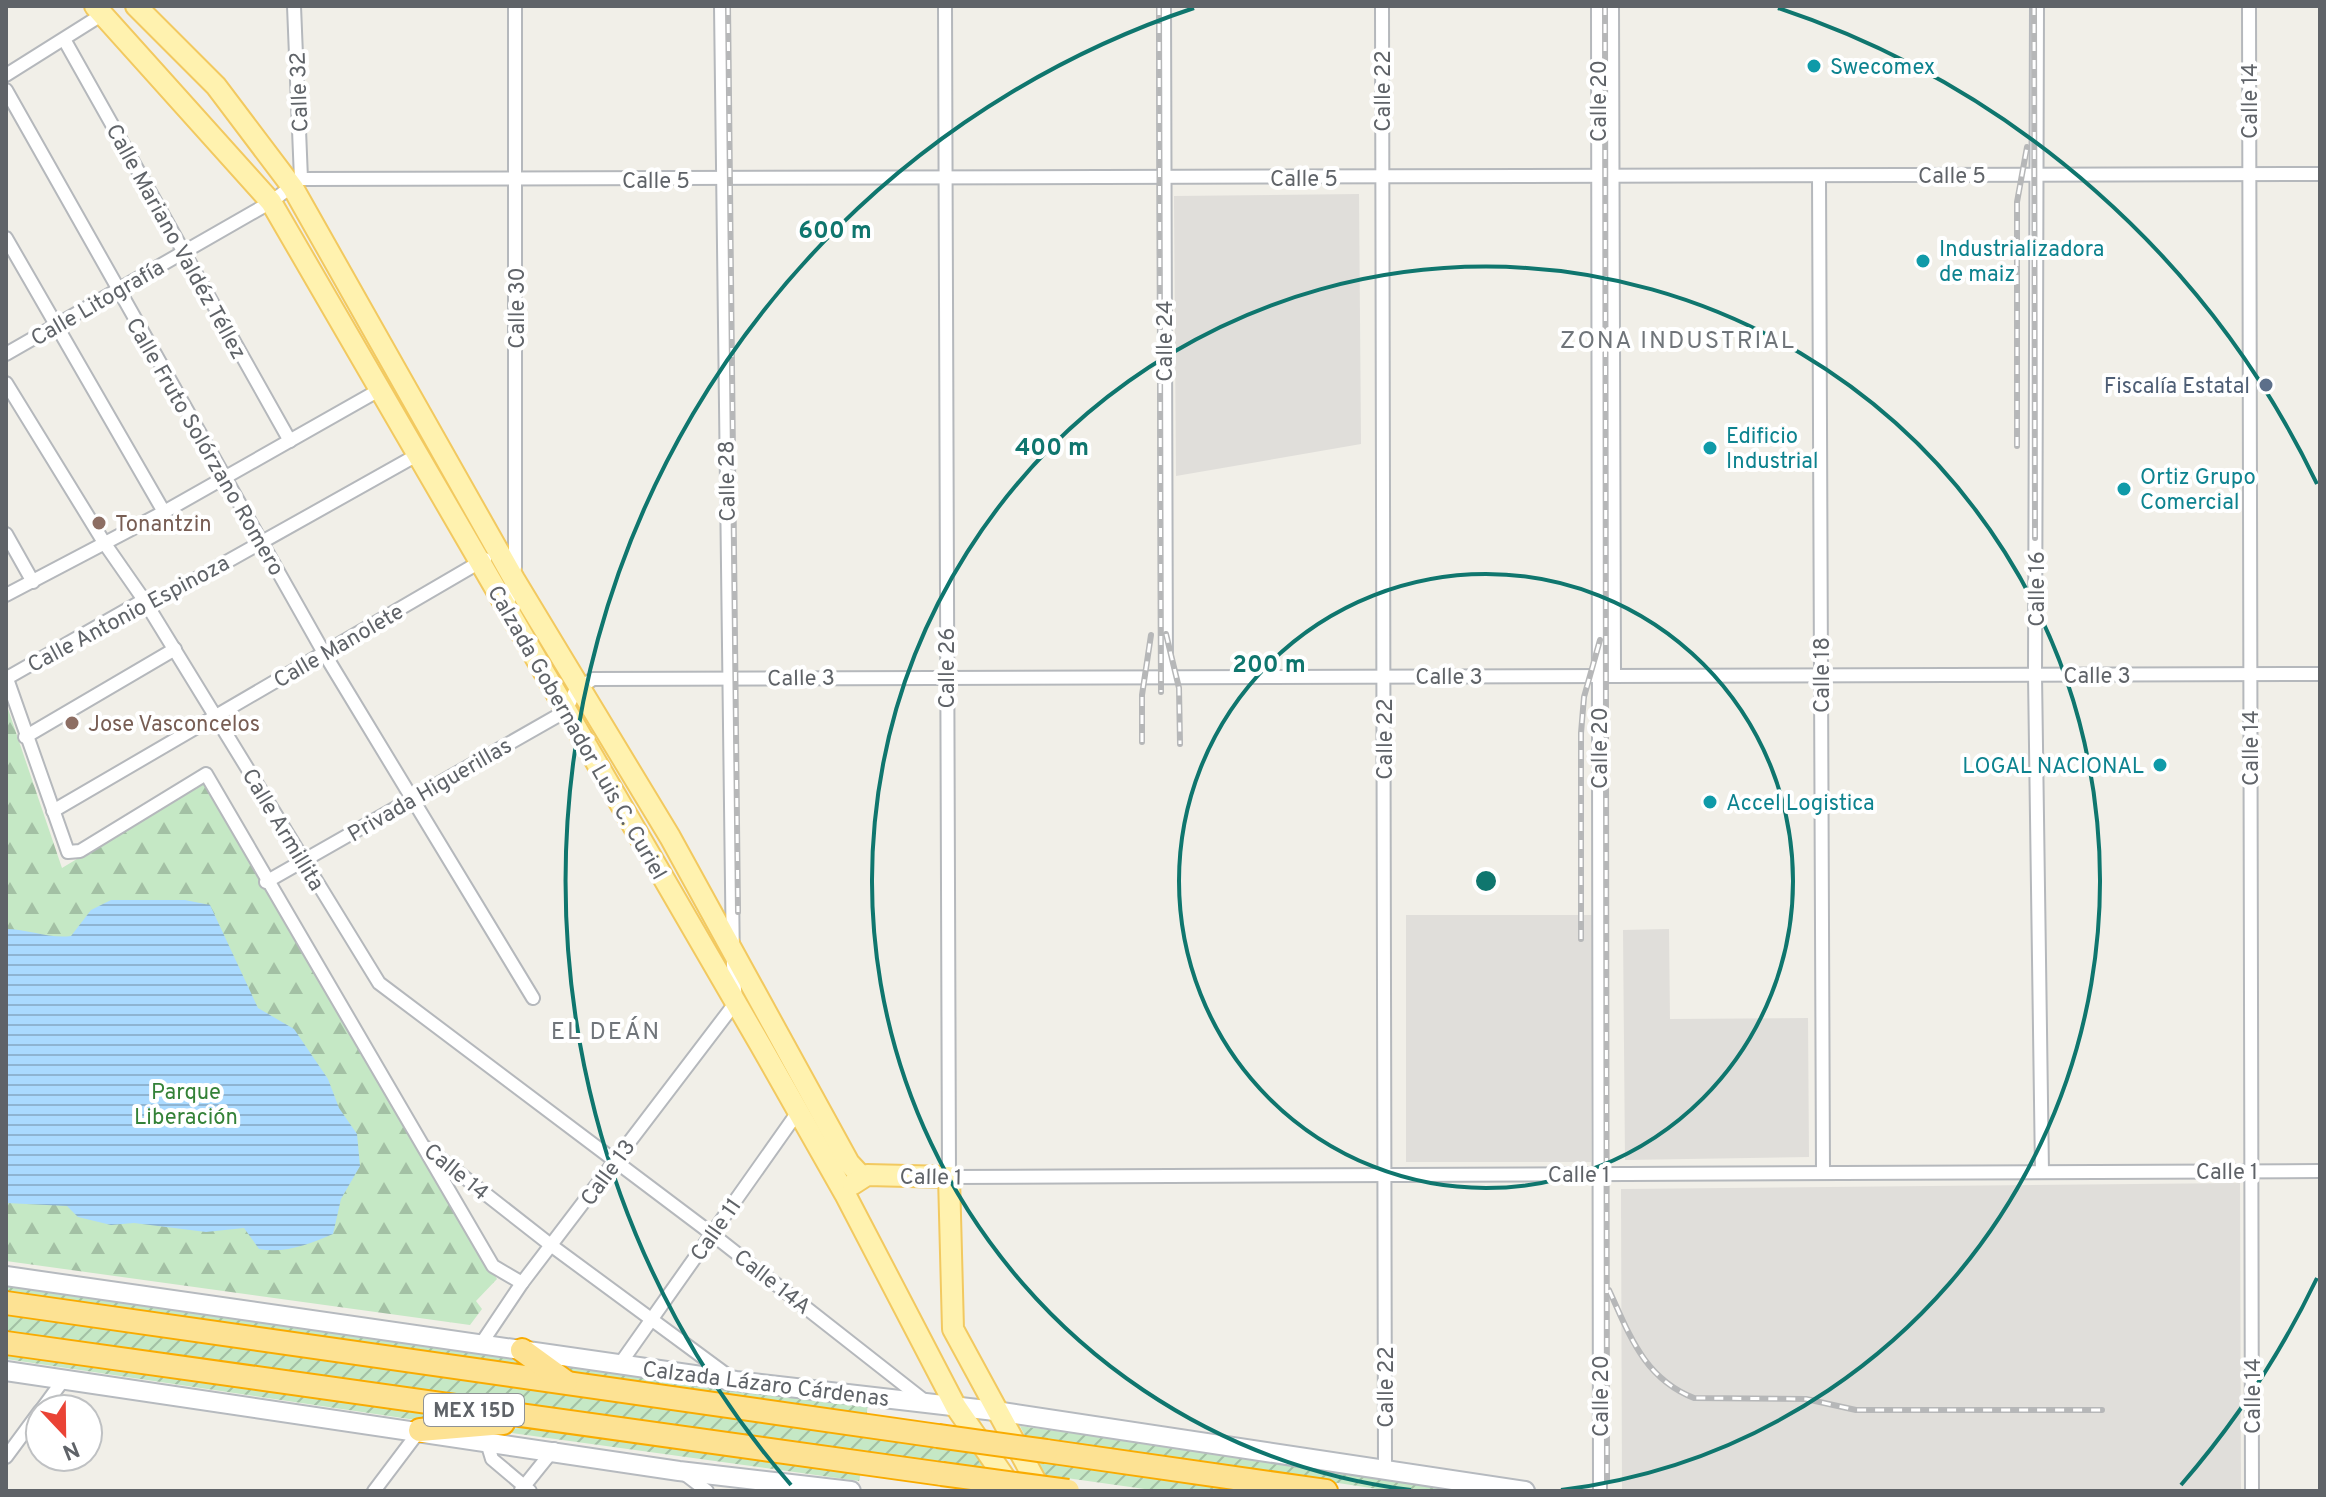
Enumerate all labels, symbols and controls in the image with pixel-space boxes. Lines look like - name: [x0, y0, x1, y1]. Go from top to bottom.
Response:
- street label: Calle 22: [1371, 50, 1398, 132]
- street label: Calle 32: [286, 51, 315, 133]
- place label: Swecomex: [1830, 55, 1935, 82]
- marker: Swecomex: [1805, 57, 1823, 75]
- street label: Calle 20: [1587, 60, 1614, 142]
- street label: Calle 14: [2238, 63, 2265, 139]
- street label: Calle Mariano Valdéz Téllez: [99, 120, 251, 365]
- street label: Calle 5: [1918, 164, 1986, 191]
- street label: Calle 5: [1270, 167, 1338, 194]
- street label: Calle 5: [622, 169, 690, 196]
- text: 600 m: [798, 217, 872, 247]
- place label: Industrializadora de maiz: [1939, 237, 2104, 289]
- marker: Industrializadora de maiz: [1914, 252, 1932, 270]
- street label: Calle Litografía: [27, 255, 170, 353]
- street label: Calle 30: [505, 267, 532, 349]
- street label: Calle 24: [1153, 300, 1180, 382]
- street label: Calle Fruto Solórzano Romero: [119, 313, 289, 581]
- district label: ZONA INDUSTRIAL: [1560, 327, 1796, 357]
- place label: Fiscalía Estatal: [2104, 374, 2250, 401]
- marker: Fiscalía Estatal: [2257, 376, 2275, 394]
- place label: Edificio Industrial: [1726, 424, 1819, 476]
- text: 400 m: [1015, 434, 1089, 464]
- marker: Edificio Industrial: [1701, 439, 1719, 457]
- street label: Calle 28: [714, 440, 743, 522]
- place label: Ortiz Grupo Comercial: [2140, 465, 2256, 517]
- marker: Ortiz Grupo Comercial: [2115, 480, 2133, 498]
- place label: Tonantzin: [115, 512, 212, 539]
- marker: Tonantzin: [90, 514, 108, 532]
- street label: Calle Antonio Espinoza: [24, 551, 235, 680]
- street label: Calle 16: [2025, 551, 2052, 627]
- street label: Calzada Gobernador Luis C. Curiel: [480, 581, 671, 885]
- street label: Calle Manolete: [269, 599, 409, 695]
- street label: Calle 26: [935, 628, 962, 708]
- street label: Calle 18: [1810, 637, 1837, 713]
- text: 200 m: [1232, 651, 1306, 681]
- street label: Calle 3: [2063, 664, 2131, 691]
- street label: Calle 3: [767, 665, 835, 694]
- street label: Calle 3: [1415, 665, 1483, 692]
- street label: Calle 22: [1373, 698, 1400, 780]
- street label: Calle 20: [1588, 707, 1615, 789]
- street label: Calle 14: [2239, 710, 2266, 786]
- place label: Jose Vasconcelos: [88, 712, 260, 739]
- marker: Jose Vasconcelos: [63, 714, 81, 732]
- street label: Privada Higuerillas: [343, 733, 517, 849]
- place label: LOGAL NACIONAL: [1962, 754, 2144, 781]
- marker: LOGAL NACIONAL: [2151, 756, 2169, 774]
- street label: Calle Armillita: [235, 764, 329, 896]
- place label: Accel Logistica: [1726, 791, 1875, 818]
- marker: Accel Logistica: [1701, 793, 1719, 811]
- centre of rings: [1472, 867, 1500, 895]
- district label: EL DEÁN: [551, 1016, 661, 1048]
- park label: Parque Liberación: [134, 1080, 238, 1132]
- street label: Calle 13: [576, 1135, 642, 1212]
- street label: Calle 14: [417, 1139, 493, 1207]
- street label: Calle 1: [2196, 1160, 2258, 1187]
- street label: Calle 1: [1548, 1163, 1610, 1190]
- street label: Calle 1: [899, 1164, 962, 1193]
- street label: Calle 11: [686, 1194, 748, 1267]
- street label: Calle 14A: [728, 1245, 815, 1321]
- street label: Calle 22: [1374, 1346, 1401, 1428]
- street label: Calle 20: [1589, 1355, 1616, 1437]
- street label: Calzada Lázaro Cárdenas: [641, 1357, 891, 1414]
- street label: Calle 14: [2241, 1358, 2268, 1434]
- north arrow: [24, 1393, 104, 1473]
- road number: MEX 15D: [424, 1394, 524, 1426]
- text: N: [58, 1434, 83, 1465]

